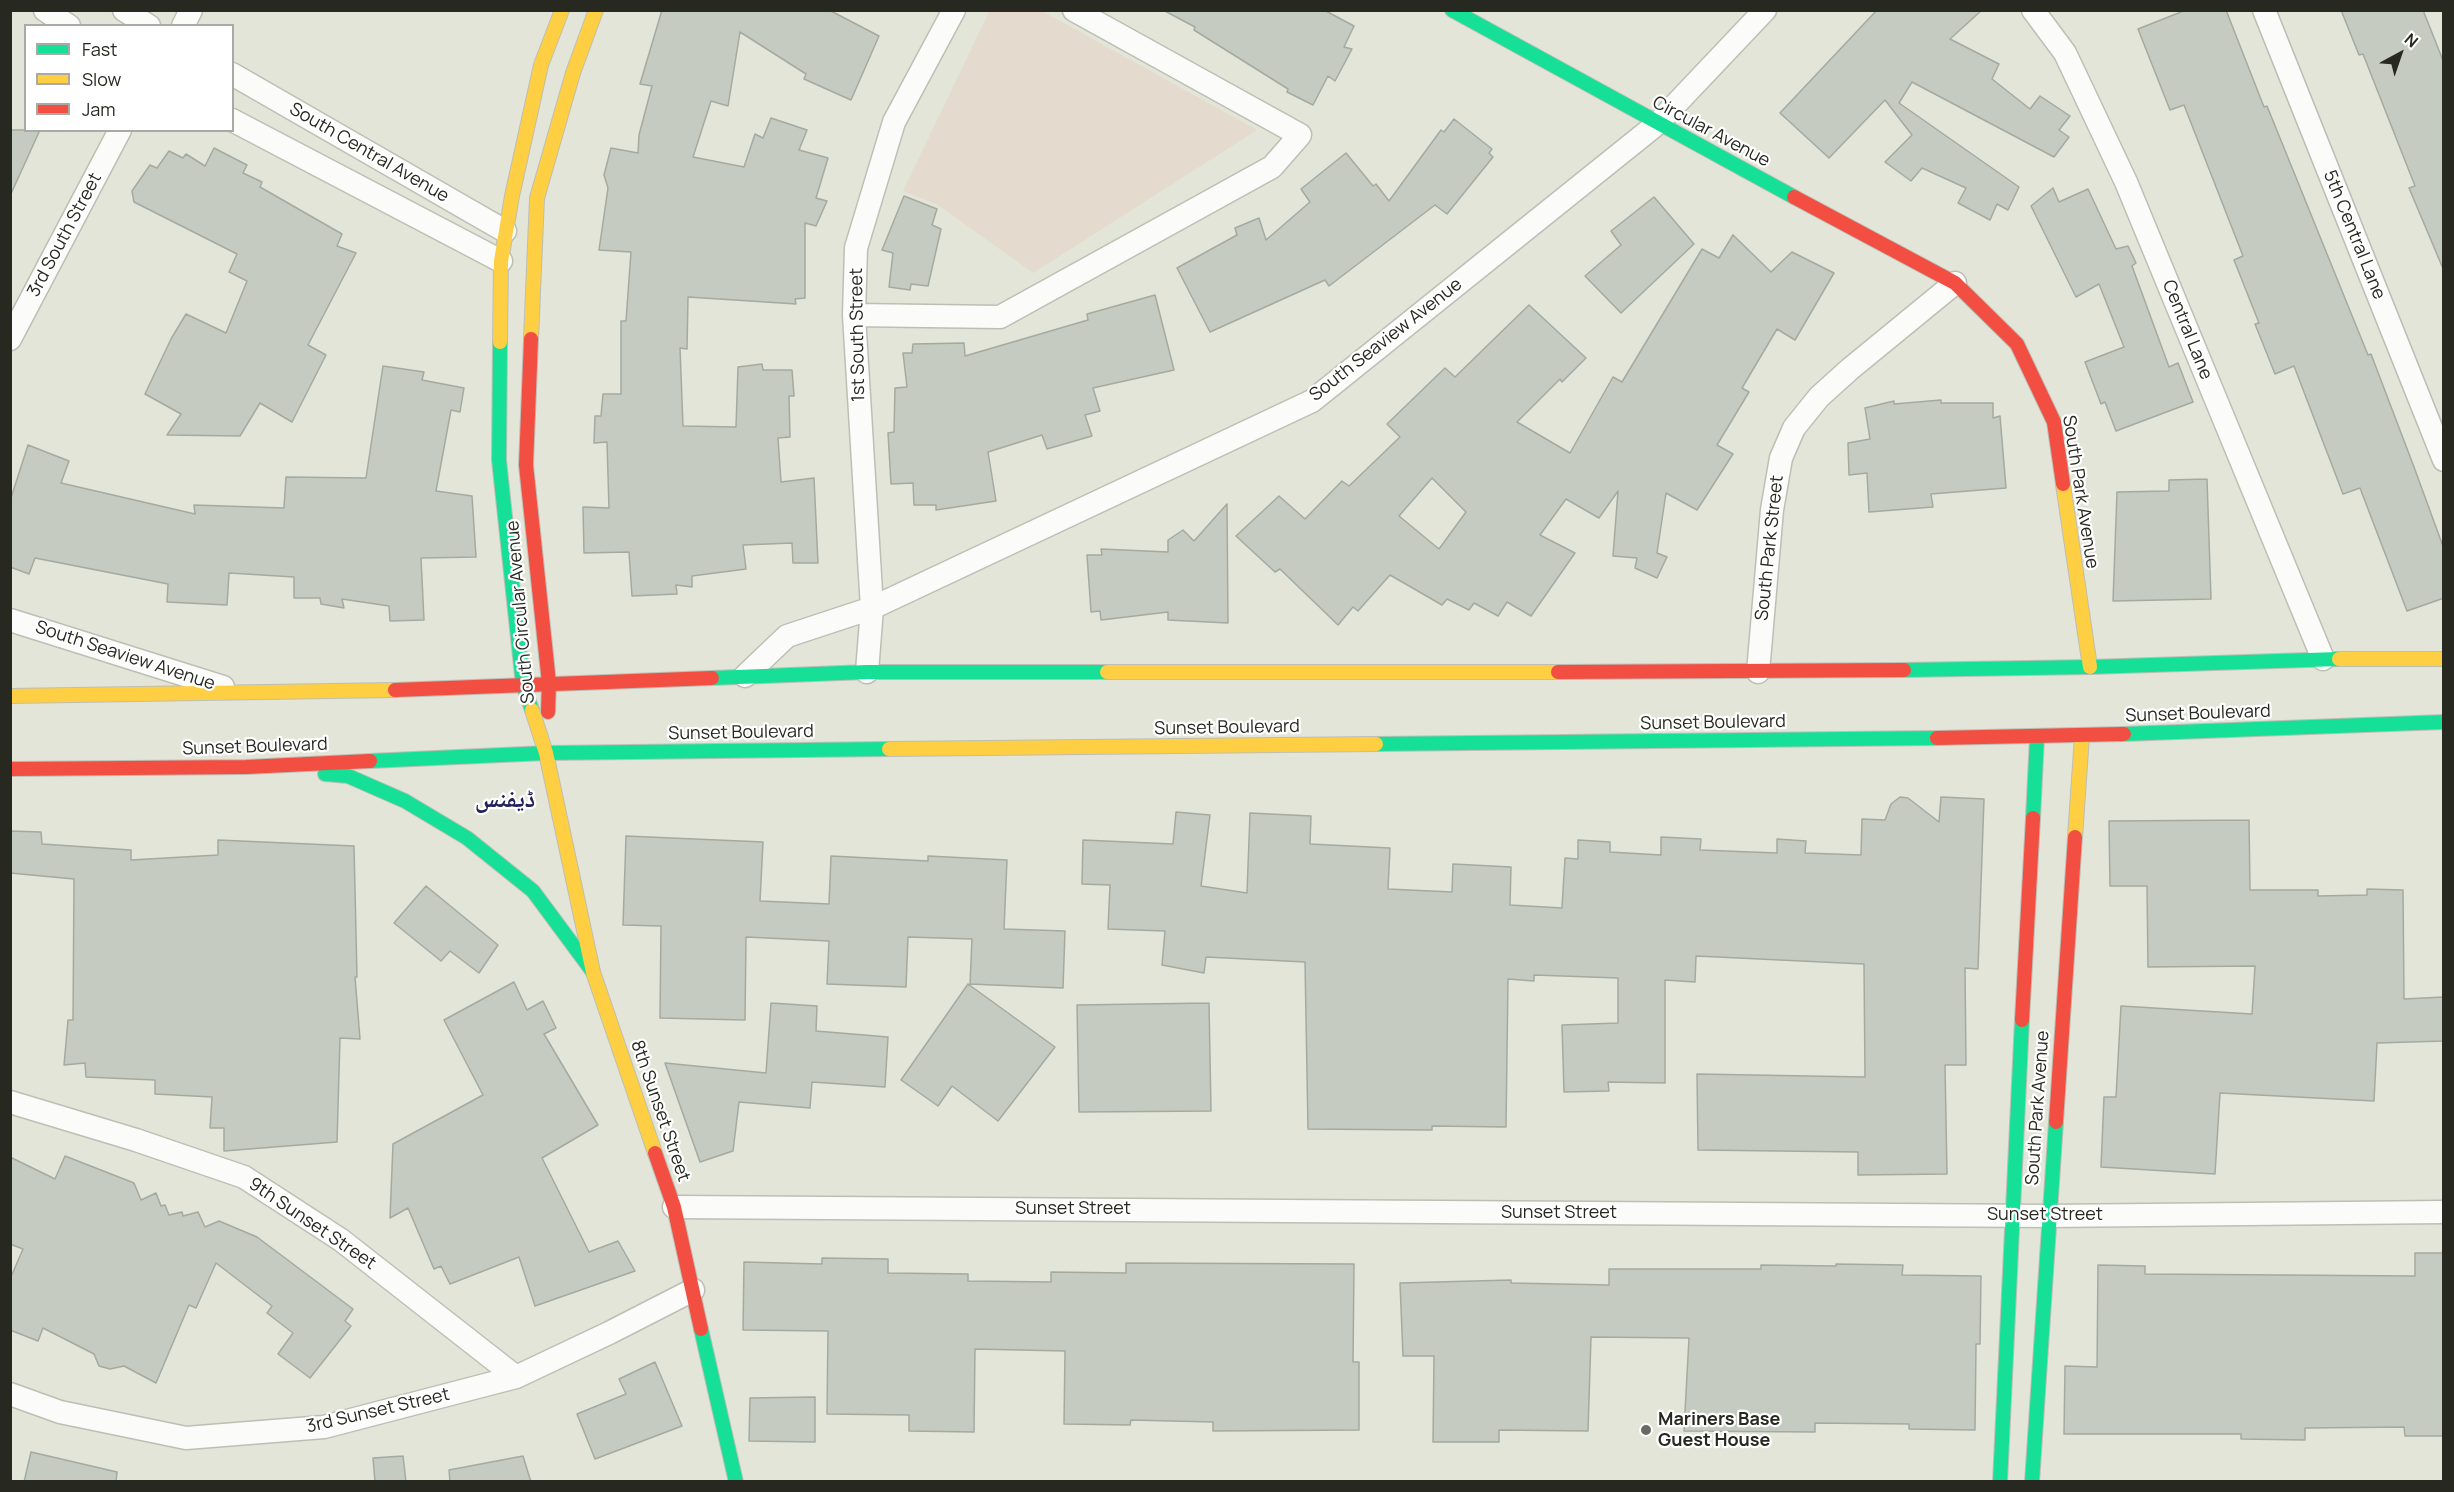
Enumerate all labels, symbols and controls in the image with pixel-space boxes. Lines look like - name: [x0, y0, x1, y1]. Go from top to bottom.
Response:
- legend: [24, 24, 234, 132]
- north arrow: [2370, 24, 2430, 84]
- text: N: [2400, 28, 2423, 52]
- text: Fast: [82, 37, 117, 61]
- text: Slow: [82, 67, 121, 91]
- street label: Circular Avenue: [1649, 92, 1773, 172]
- text: Jam: [82, 97, 116, 121]
- street label: South Central Avenue: [285, 99, 453, 207]
- street label: 5th Central Lane: [2318, 167, 2390, 303]
- street label: 3rd South Street: [23, 169, 107, 301]
- street label: 1st South Street: [846, 268, 870, 402]
- street label: South Seaview Avenue: [1305, 274, 1467, 406]
- street label: Central Lane: [2157, 277, 2217, 383]
- street label: South Park Avenue: [2057, 414, 2103, 570]
- street label: South Park Street: [1752, 474, 1788, 622]
- street label: South Circular Avenue: [502, 519, 540, 705]
- street label: South Seaview Avenue: [32, 617, 218, 695]
- street label: Sunset Boulevard: [2125, 701, 2271, 727]
- street label: Sunset Boulevard: [1640, 711, 1786, 735]
- street label: Sunset Boulevard: [1154, 716, 1300, 740]
- street label: Sunset Boulevard: [668, 721, 814, 745]
- street label: Sunset Boulevard: [182, 734, 328, 760]
- district label: ڈیفنس: [475, 786, 535, 814]
- street label: South Park Avenue: [2022, 1030, 2054, 1186]
- street label: 8th Sunset Street: [626, 1037, 694, 1185]
- street label: 9th Sunset Street: [244, 1173, 380, 1275]
- street label: Sunset Street: [1015, 1198, 1131, 1220]
- street label: Sunset Street: [1501, 1202, 1617, 1224]
- street label: Sunset Street: [1987, 1204, 2103, 1226]
- street label: 3rd Sunset Street: [304, 1384, 452, 1438]
- place label: Mariners Base Guest House: [1658, 1409, 1780, 1452]
- marker: Mariners Base Guest House: [1639, 1423, 1653, 1437]

